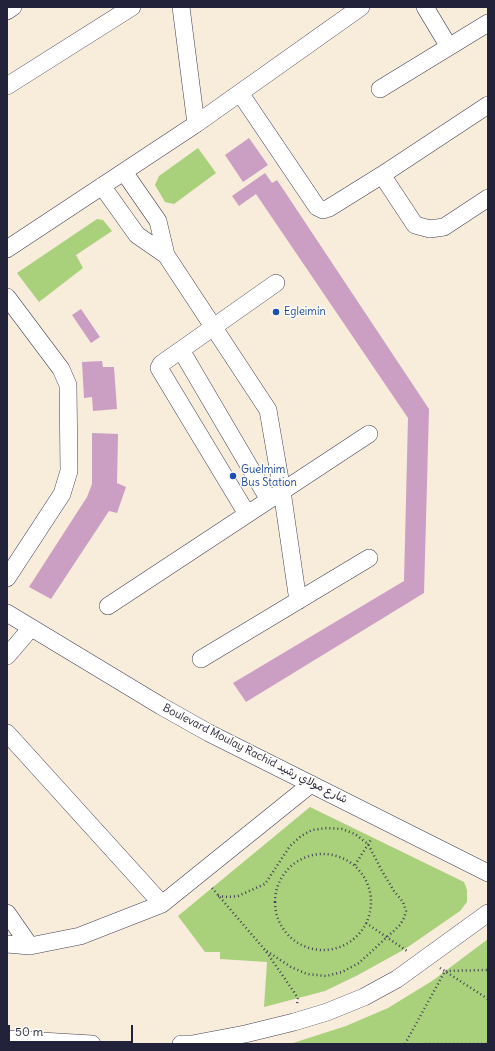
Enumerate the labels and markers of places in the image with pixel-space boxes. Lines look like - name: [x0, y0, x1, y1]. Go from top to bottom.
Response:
- place label: Egleimín: [284, 305, 326, 319]
- marker: Egleimín: [271, 307, 281, 317]
- place label: Guelmim Bus Station: [241, 463, 297, 489]
- marker: Guelmim Bus Station: [228, 471, 238, 481]

